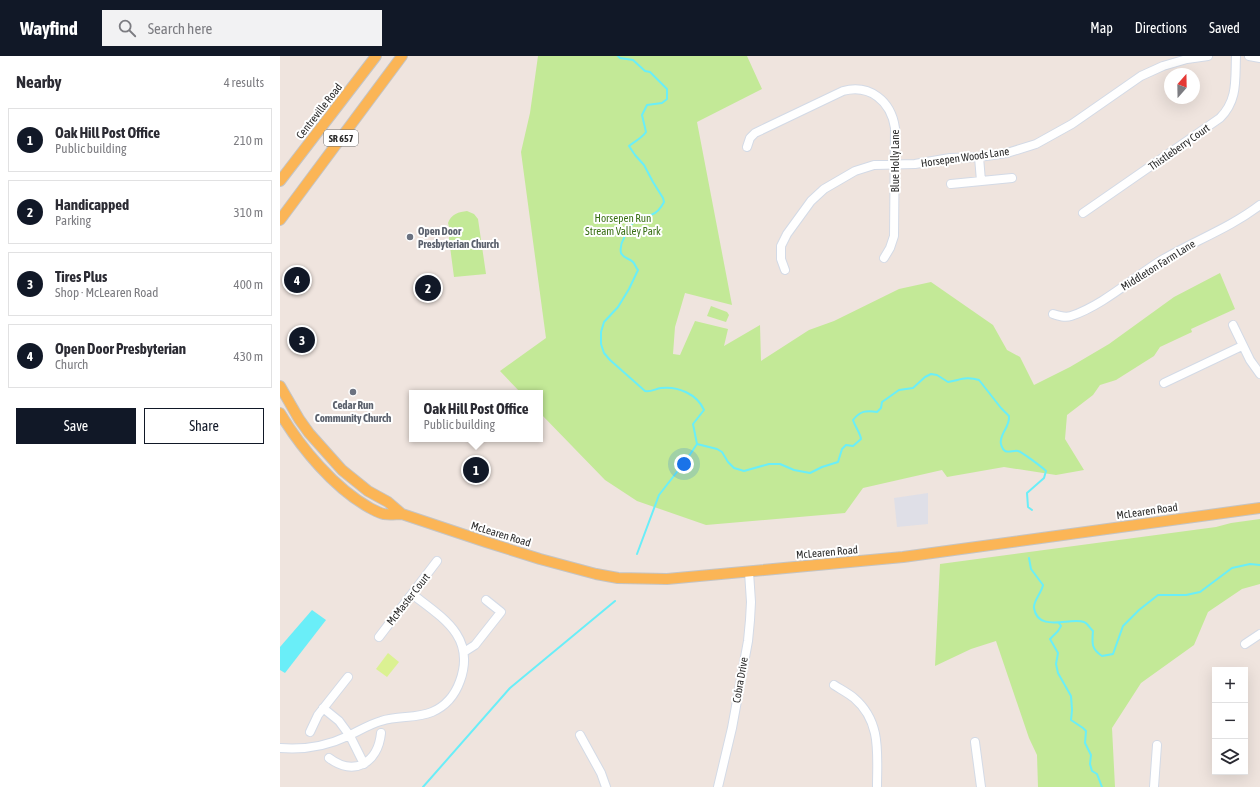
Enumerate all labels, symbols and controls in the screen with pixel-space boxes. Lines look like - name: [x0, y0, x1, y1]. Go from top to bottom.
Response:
- search box: [102, 10, 382, 46]
- text: Wayfind: [20, 17, 78, 39]
- icon: search: [116, 17, 138, 39]
- text: Search here: [148, 20, 212, 37]
- text: Map: [1090, 20, 1113, 36]
- text: Directions: [1135, 20, 1187, 36]
- text: Saved: [1209, 20, 1240, 36]
- north arrow: [1164, 68, 1200, 104]
- text: Nearby: [16, 72, 62, 92]
- text: 4 results: [224, 75, 264, 90]
- street label: Centreville Road: [294, 81, 344, 141]
- street label: Thistleberry Court: [1146, 121, 1212, 173]
- text: Oak Hill Post Office: [55, 124, 160, 141]
- road number: SR 657: [324, 130, 358, 146]
- street label: Blue Holly Lane: [889, 130, 901, 192]
- text: 1: [27, 133, 33, 148]
- text: 210 m: [234, 133, 263, 148]
- text: Public building: [55, 141, 127, 156]
- street label: Horsepen Woods Lane: [920, 145, 1010, 169]
- text: Handicapped: [55, 196, 129, 213]
- text: 2: [27, 205, 33, 220]
- text: 310 m: [234, 205, 263, 220]
- park label: Horsepen Run Stream Valley Park: [585, 212, 661, 237]
- text: Parking: [55, 213, 91, 228]
- place label: Open Door Presbyterian Church: [418, 225, 499, 250]
- marker: Open Door Presbyterian Church: [405, 232, 415, 242]
- street label: Middleton Farm Lane: [1119, 237, 1197, 293]
- pin: 4: [284, 265, 310, 295]
- text: Tires Plus: [55, 268, 107, 285]
- pin: 2: [415, 273, 441, 303]
- text: 3: [27, 277, 33, 292]
- text: 400 m: [234, 277, 263, 292]
- text: Shop · McLearen Road: [55, 285, 159, 300]
- pin: 3: [289, 325, 315, 355]
- text: Open Door Presbyterian: [55, 340, 186, 357]
- text: 4: [27, 349, 33, 364]
- text: 430 m: [234, 349, 263, 364]
- text: Church: [55, 357, 88, 372]
- marker: Cedar Run Community Church: [348, 387, 358, 397]
- popup: [409, 390, 543, 442]
- place label: Cedar Run Community Church: [315, 399, 391, 424]
- text: Oak Hill Post Office: [423, 400, 529, 417]
- button: Save: [16, 408, 136, 444]
- button: Share: [144, 408, 264, 444]
- text: Public building: [423, 417, 495, 432]
- your location: [674, 454, 694, 474]
- pin: 1: [463, 455, 489, 485]
- street label: McLearen Road: [1116, 501, 1178, 521]
- street label: McLearen Road: [470, 519, 532, 549]
- street label: McLearen Road: [796, 543, 858, 561]
- street label: McMaster Court: [384, 571, 432, 627]
- street label: Cobra Drive: [730, 656, 750, 704]
- map controls: [1212, 667, 1248, 775]
- button: +: [1212, 667, 1248, 703]
- button: −: [1212, 703, 1248, 739]
- button: layers: [1212, 739, 1248, 775]

